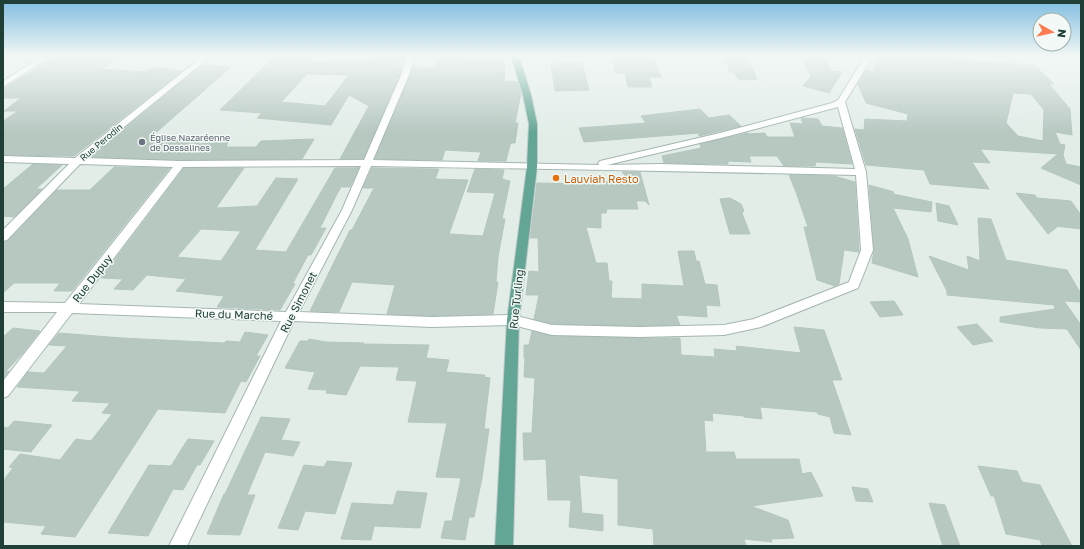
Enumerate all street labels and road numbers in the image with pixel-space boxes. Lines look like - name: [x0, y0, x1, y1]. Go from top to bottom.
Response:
- street label: Rue Perodin: [77, 121, 125, 163]
- street label: Rue Dupuy: [69, 252, 115, 304]
- street label: Rue Simonet: [277, 269, 319, 335]
- street label: Rue Turling: [506, 269, 526, 329]
- street label: Rue du Marché: [195, 306, 273, 322]

